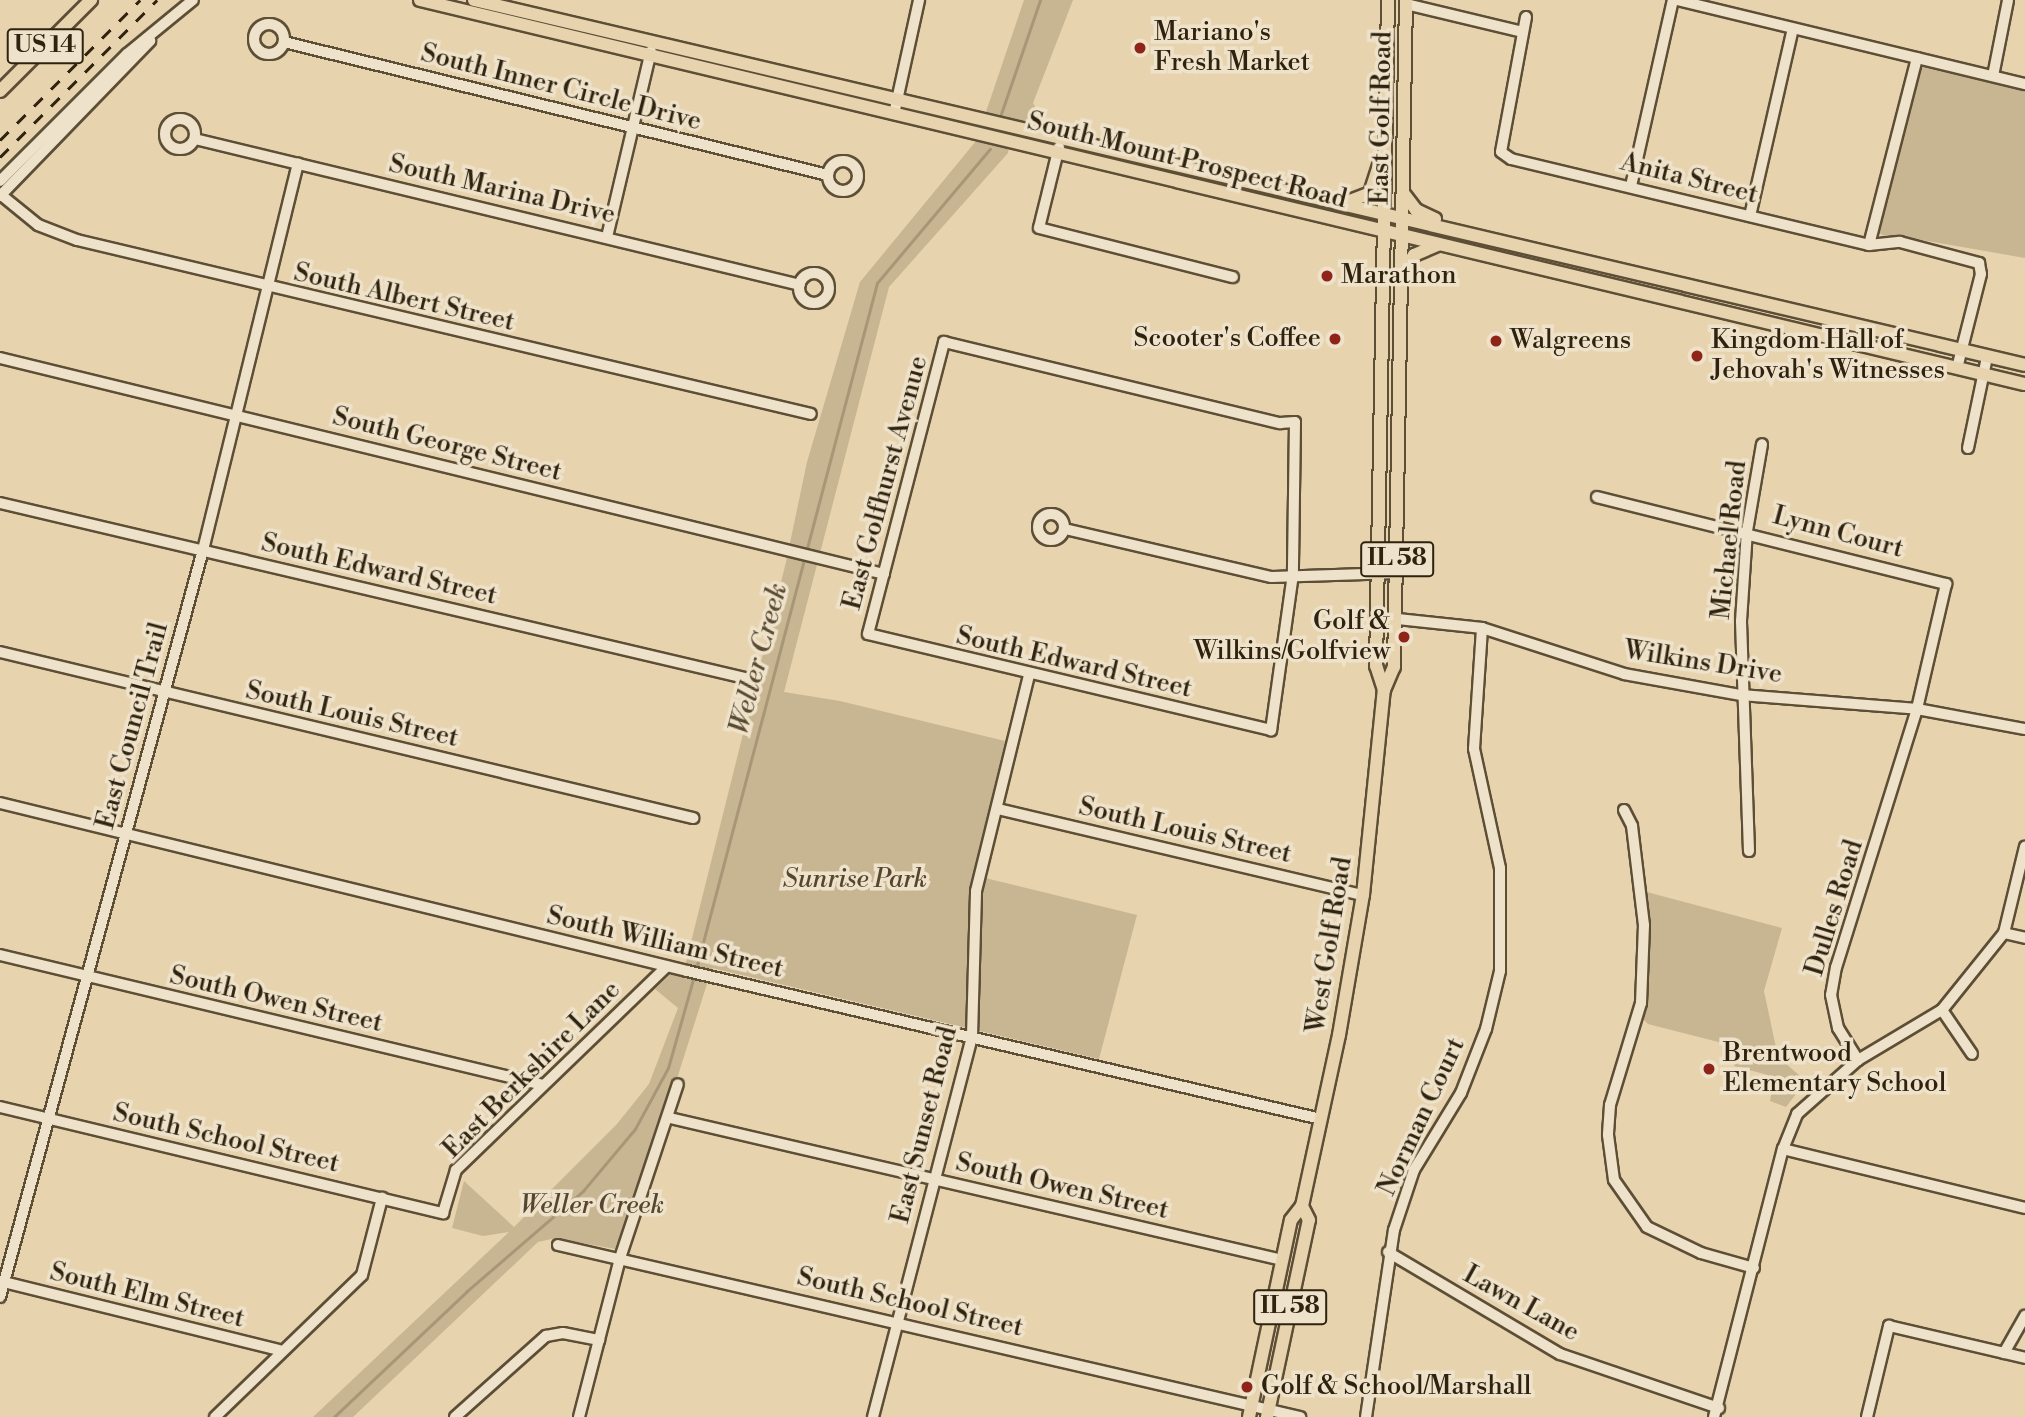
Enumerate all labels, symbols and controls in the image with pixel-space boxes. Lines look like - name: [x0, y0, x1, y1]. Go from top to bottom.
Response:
- place label: Mariano's Fresh Market: [1154, 17, 1310, 78]
- road number: US 14: [7, 26, 84, 66]
- street label: East Golf Road: [1365, 31, 1399, 205]
- street label: South Inner Circle Drive: [418, 38, 704, 138]
- marker: Mariano's Fresh Market: [1132, 40, 1148, 56]
- street label: South Mount Prospect Road: [1024, 106, 1350, 216]
- street label: Anita Street: [1617, 147, 1761, 211]
- street label: South Marina Drive: [386, 149, 618, 231]
- street label: South Albert Street: [291, 257, 517, 339]
- place label: Marathon: [1341, 260, 1457, 292]
- marker: Marathon: [1319, 268, 1335, 284]
- place label: Scooter's Coffee: [1133, 323, 1321, 355]
- place label: Walgreens: [1510, 325, 1631, 357]
- place label: Kingdom Hall of Jehovah's Witnesses: [1711, 325, 1945, 386]
- marker: Scooter's Coffee: [1327, 331, 1343, 347]
- marker: Walgreens: [1488, 333, 1504, 349]
- marker: Kingdom Hall of Jehovah's Witnesses: [1689, 348, 1705, 364]
- street label: East Golfhurst Avenue: [837, 353, 935, 613]
- street label: South George Street: [329, 401, 565, 489]
- street label: Michael Road: [1706, 459, 1754, 621]
- street label: Lynn Court: [1769, 501, 1907, 565]
- street label: South Edward Street: [258, 528, 500, 612]
- road number: IL 58: [1358, 538, 1436, 580]
- water label: Weller Creek: [723, 580, 795, 738]
- place label: Golf & Wilkins/Golfview: [1194, 606, 1390, 668]
- street label: East Council Trail: [90, 619, 176, 833]
- street label: South Edward Street: [953, 621, 1195, 705]
- marker: Golf & Wilkins/Golfview: [1396, 629, 1412, 645]
- street label: Wilkins Drive: [1622, 635, 1784, 691]
- street label: South Louis Street: [243, 675, 461, 755]
- street label: South Louis Street: [1076, 791, 1294, 871]
- street label: Dulles Road: [1800, 836, 1870, 980]
- street label: West Golf Road: [1301, 855, 1359, 1035]
- park label: Sunrise Park: [783, 864, 927, 896]
- street label: South William Street: [544, 901, 786, 985]
- street label: South Owen Street: [167, 960, 385, 1040]
- street label: East Berkshire Lane: [437, 975, 627, 1165]
- street label: East Sunset Road: [885, 1023, 965, 1227]
- street label: Norman Court: [1372, 1033, 1472, 1201]
- place label: Brentwood Elementary School: [1723, 1038, 1946, 1100]
- marker: Brentwood Elementary School: [1701, 1061, 1717, 1077]
- street label: South School Street: [110, 1098, 342, 1180]
- street label: South Owen Street: [953, 1147, 1171, 1227]
- park label: Weller Creek: [520, 1190, 664, 1222]
- street label: South Elm Street: [47, 1257, 247, 1335]
- street label: Lawn Lane: [1457, 1259, 1585, 1349]
- street label: South School Street: [794, 1262, 1026, 1344]
- road number: IL 58: [1252, 1287, 1328, 1328]
- place label: Golf & School/Marshall: [1261, 1371, 1531, 1403]
- marker: Golf & School/Marshall: [1239, 1379, 1255, 1395]

